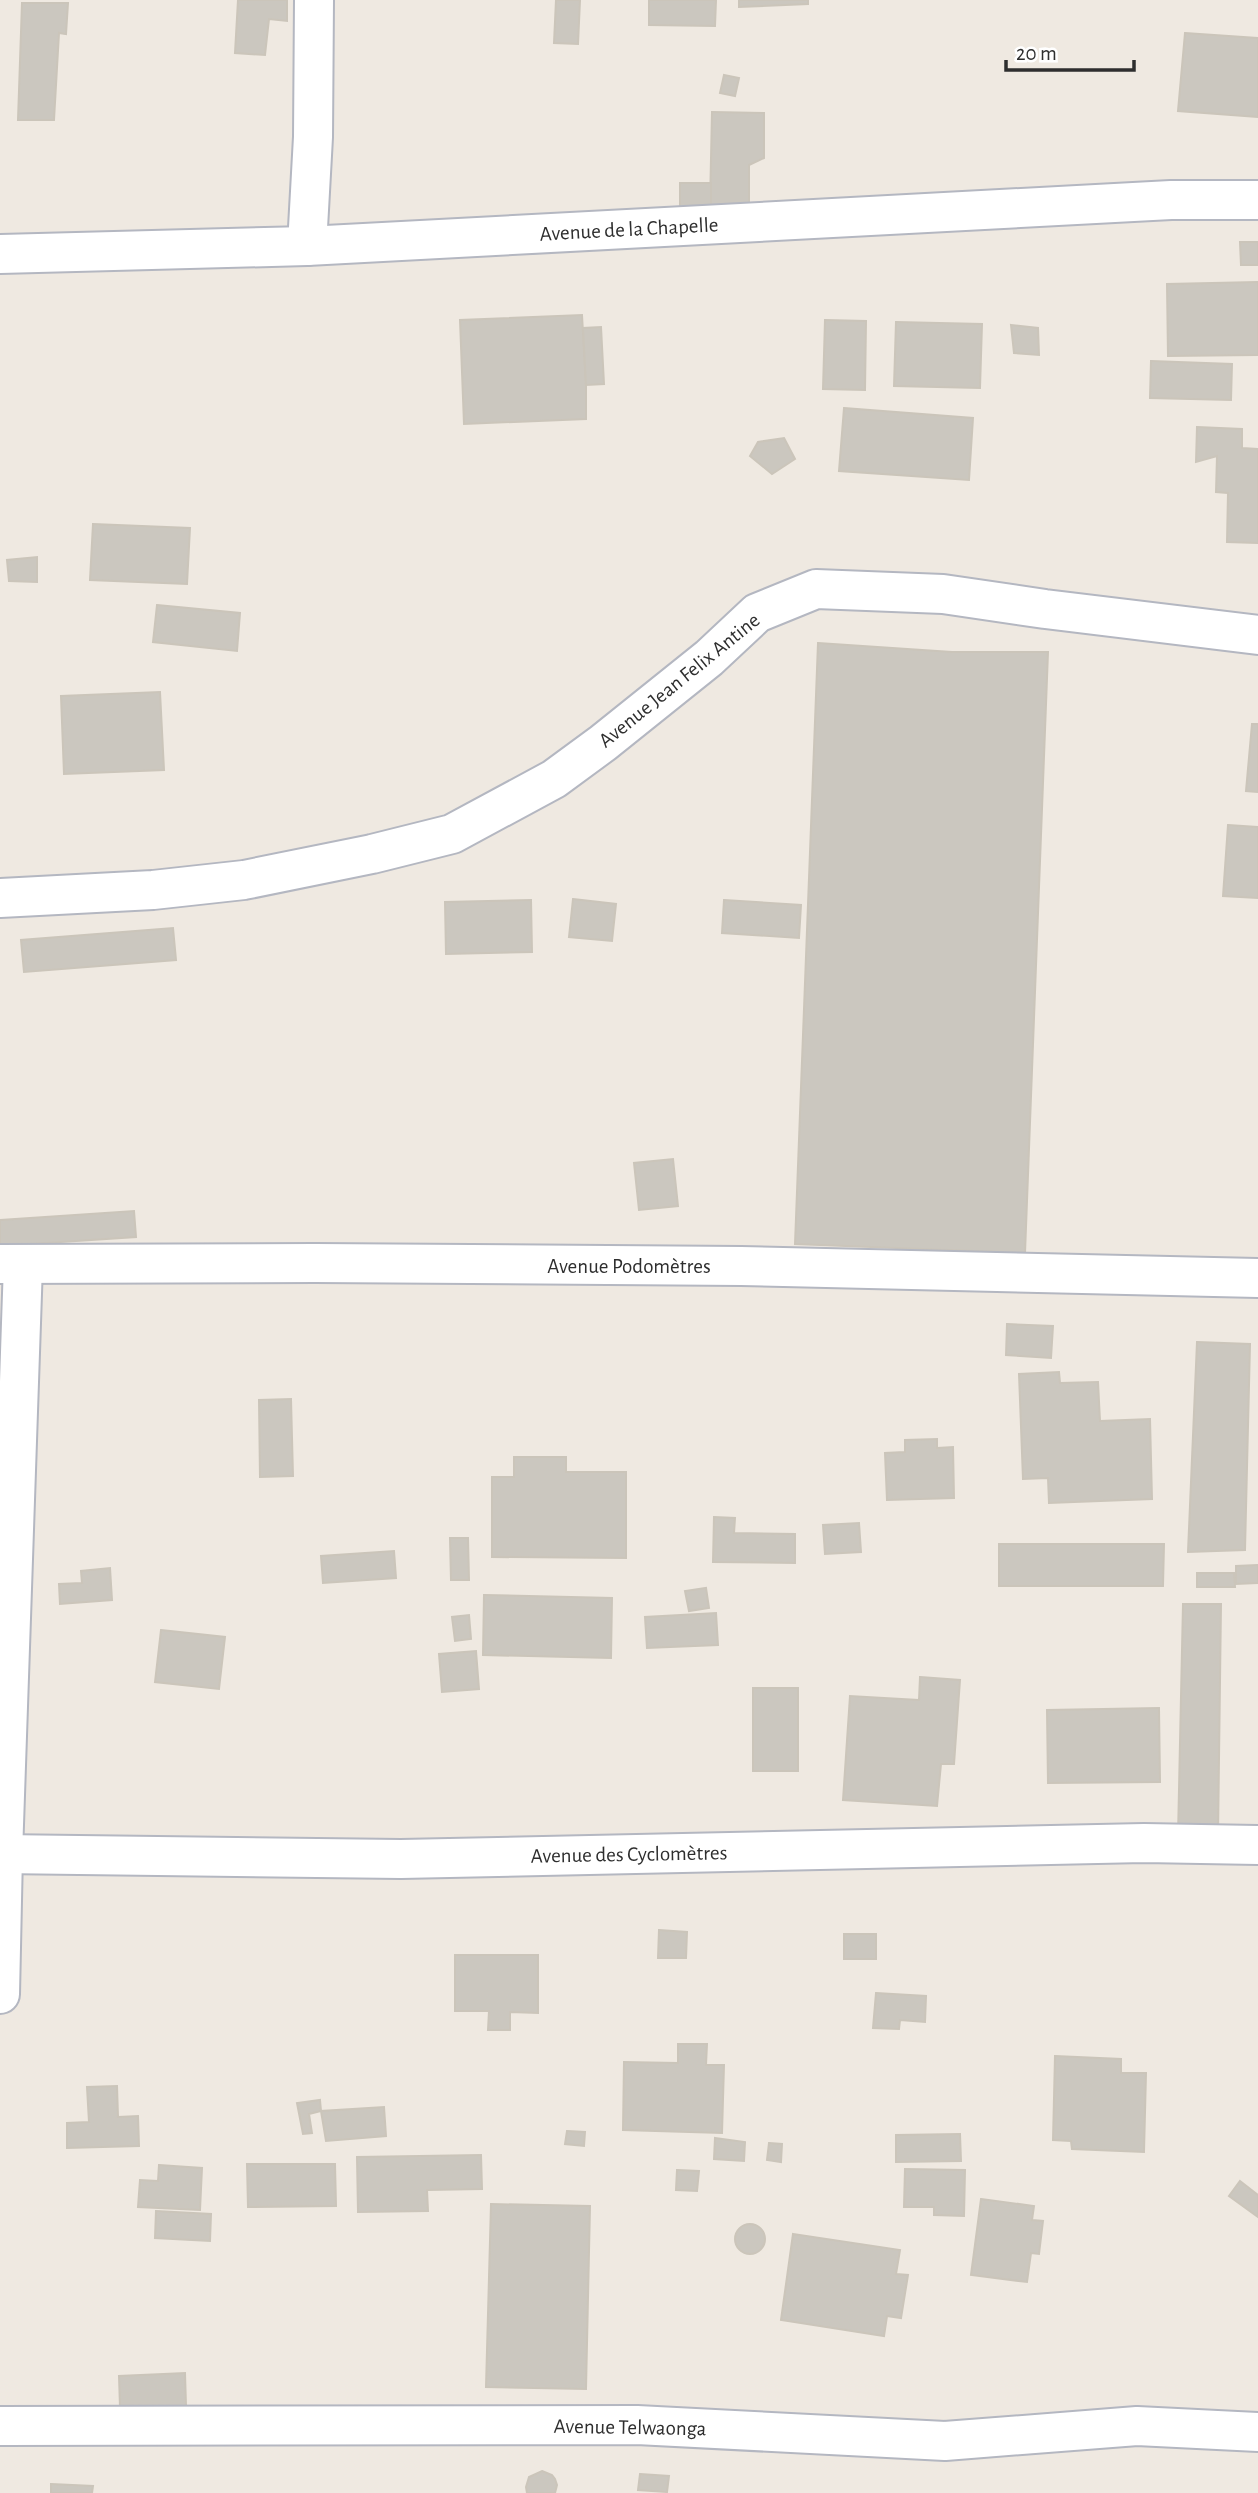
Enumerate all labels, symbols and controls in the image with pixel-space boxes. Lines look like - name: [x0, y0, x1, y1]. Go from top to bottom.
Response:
- scale bar: [1006, 28, 1134, 72]
- text: 20 m: [1016, 43, 1057, 64]
- street label: Avenue de la Chapelle: [539, 214, 719, 245]
- street label: Avenue Jean Felix Antine: [595, 609, 764, 752]
- street label: Avenue Podomètres: [547, 1256, 711, 1277]
- street label: Avenue des Cyclomètres: [531, 1842, 727, 1867]
- street label: Avenue Telwaonga: [554, 2416, 707, 2439]

